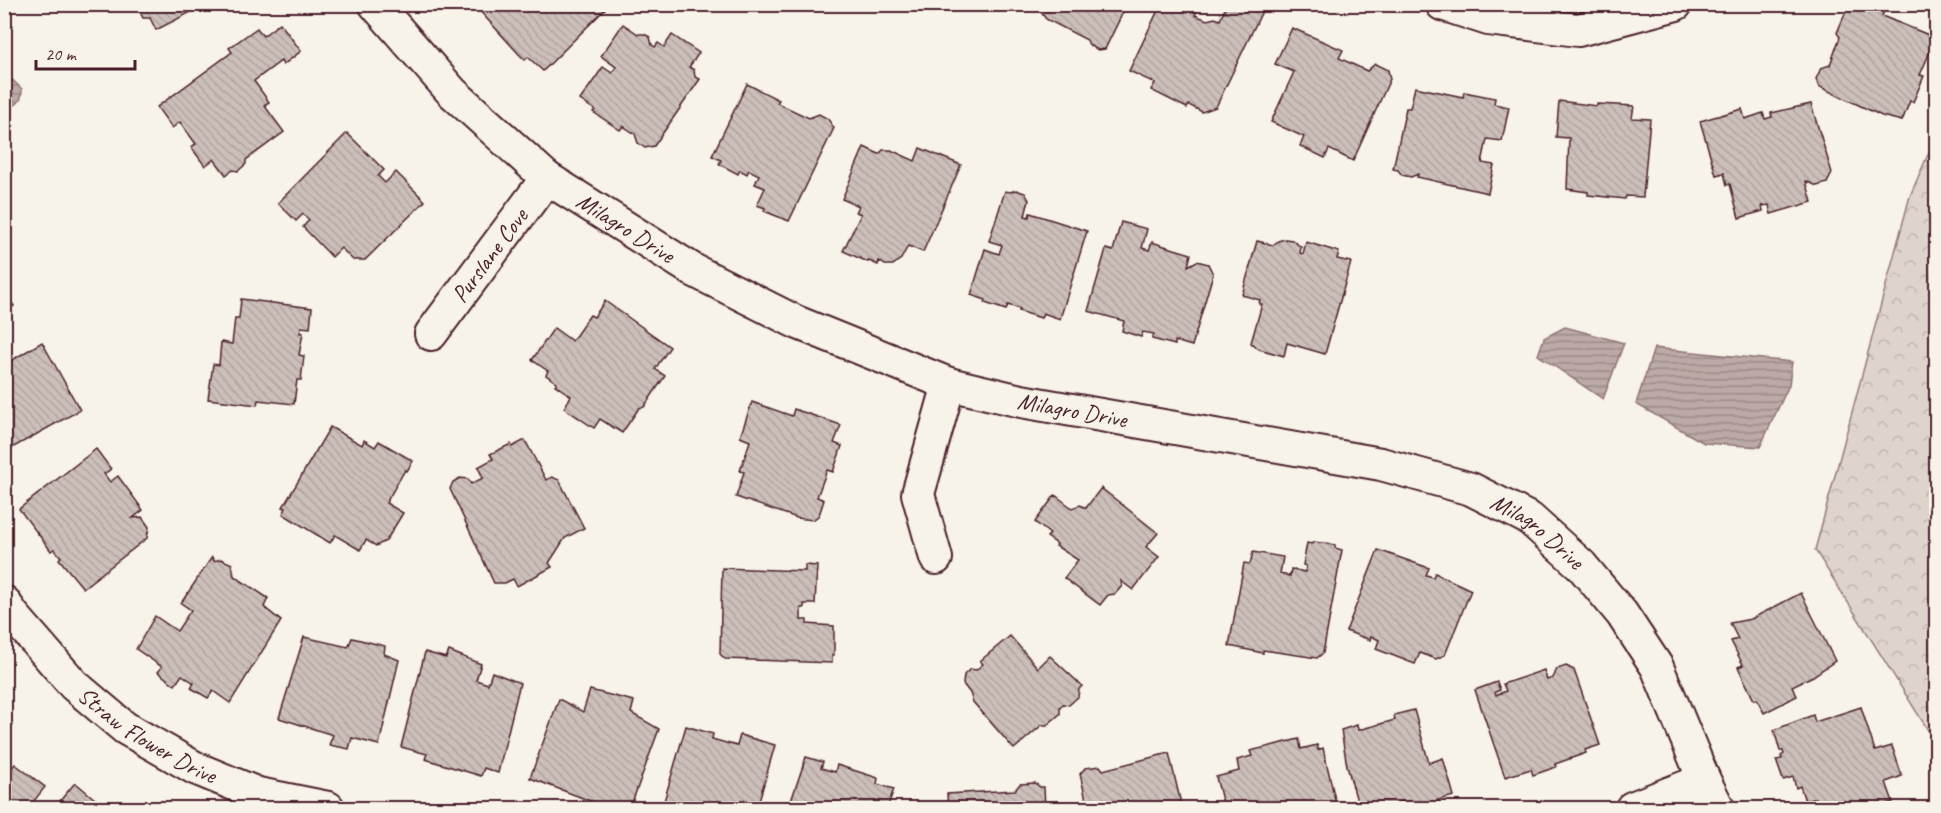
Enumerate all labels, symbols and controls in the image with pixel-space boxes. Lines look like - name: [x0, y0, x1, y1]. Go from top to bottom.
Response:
- scale bar: [36, 33, 135, 71]
- text: 20 m: [45, 43, 78, 65]
- street label: Milagro Drive: [571, 185, 682, 271]
- street label: Purslane Cove: [445, 201, 536, 308]
- street label: Milagro Drive: [1015, 386, 1131, 435]
- street label: Milagro Drive: [1485, 486, 1592, 577]
- street label: Straw Flower Drive: [72, 680, 223, 791]

